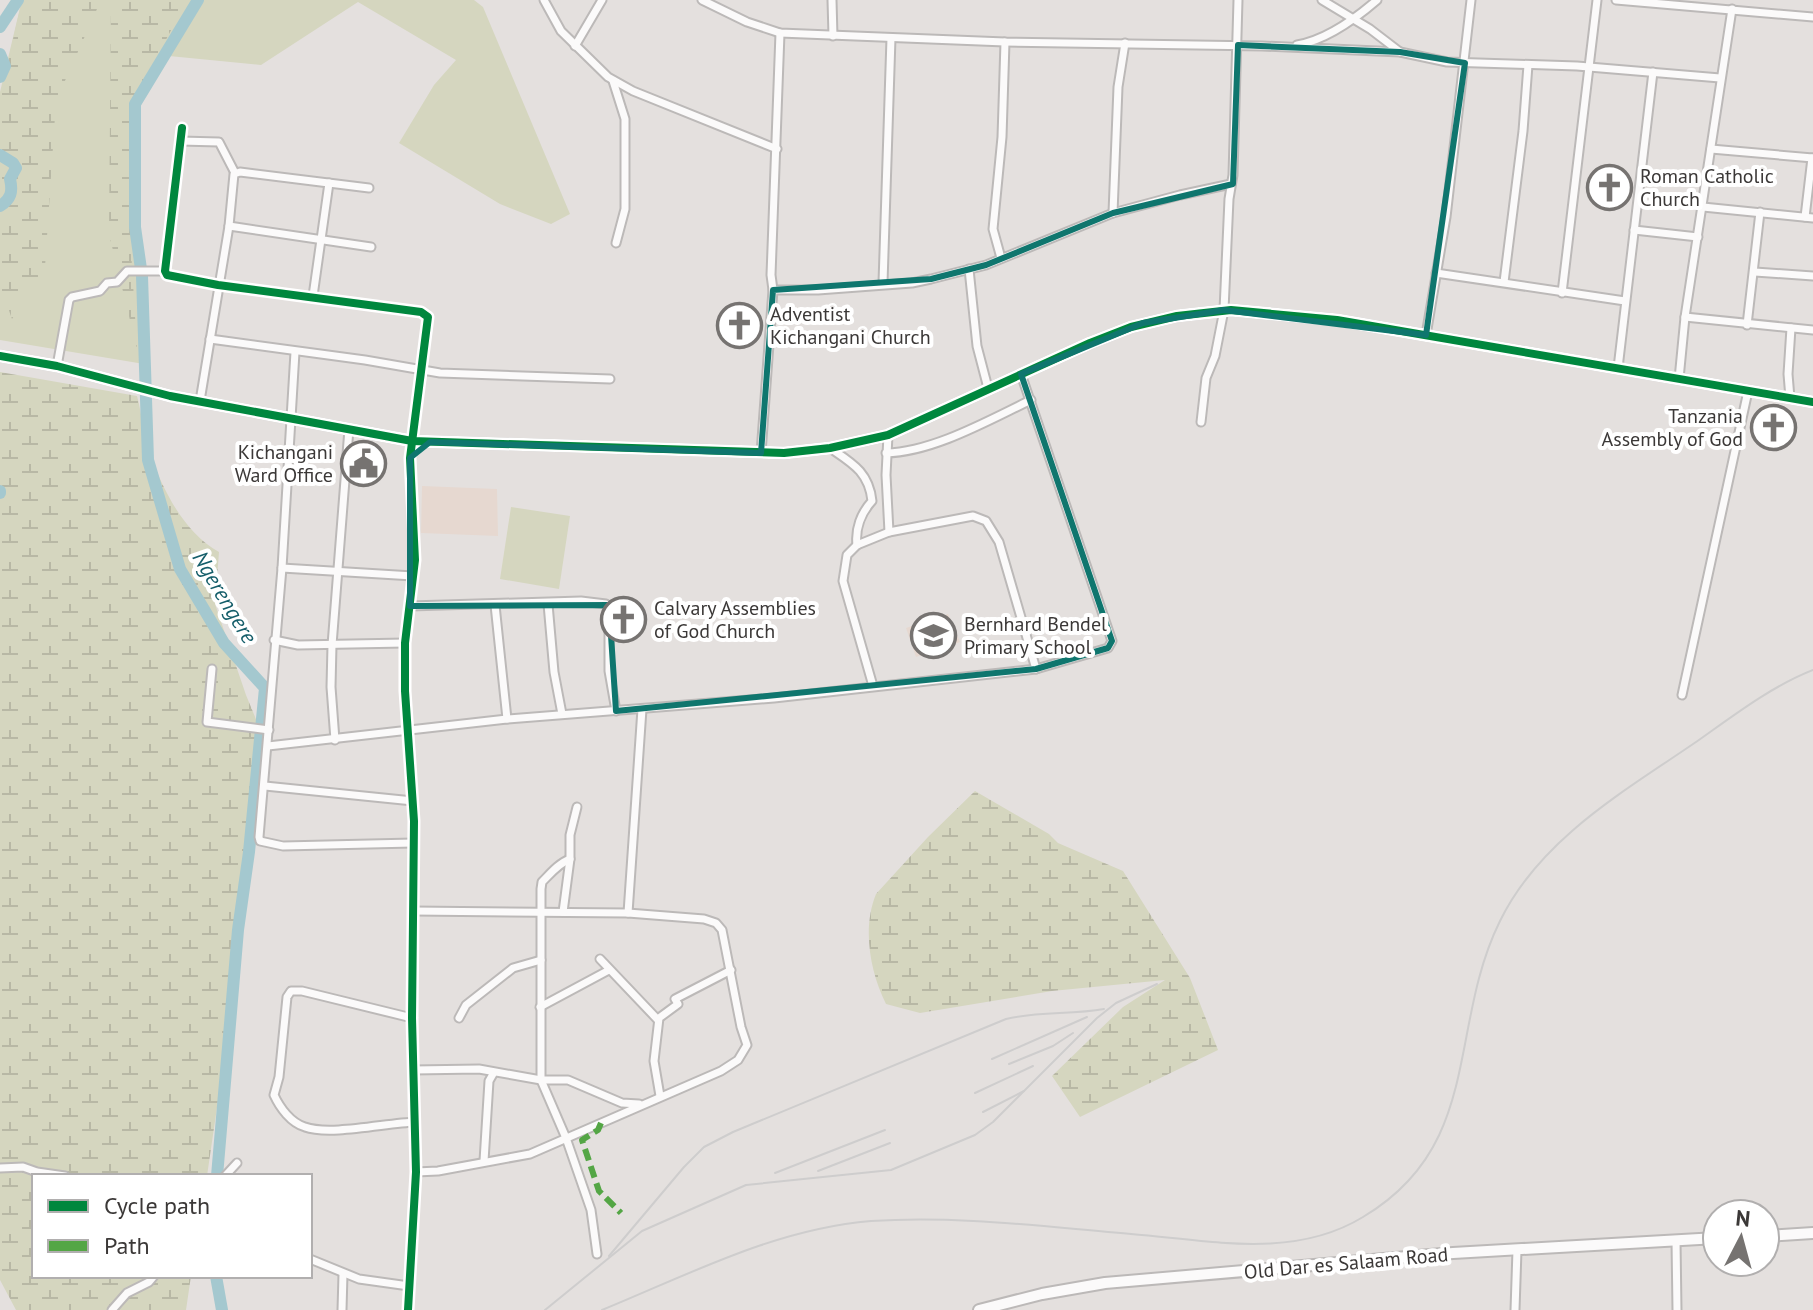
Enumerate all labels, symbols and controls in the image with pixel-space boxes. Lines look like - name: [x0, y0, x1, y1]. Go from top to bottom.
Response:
- church icon: Roman Catholic Church: [1585, 163, 1633, 211]
- place label: Roman Catholic Church: [1640, 163, 1774, 212]
- church icon: Adventist Kichangani Church: [715, 301, 763, 349]
- place label: Adventist Kichangani Church: [770, 301, 931, 350]
- place label: Tanzania Assembly of God: [1602, 403, 1743, 452]
- church icon: Tanzania Assembly of God: [1750, 403, 1798, 451]
- place label: Kichangani Ward Office: [235, 439, 333, 488]
- public building icon: Kichangani Ward Office: [340, 439, 388, 487]
- water label: Ngerengere: [186, 546, 264, 649]
- place label: Calvary Assemblies of God Church: [654, 595, 816, 644]
- church icon: Calvary Assemblies of God Church: [599, 596, 647, 644]
- school or university icon: Bernhard Bendel Primary School: [909, 611, 957, 659]
- place label: Bernhard Bendel Primary School: [964, 611, 1107, 660]
- legend: [32, 1174, 312, 1278]
- text: Cycle path: [104, 1190, 210, 1221]
- north arrow: [1701, 1198, 1781, 1278]
- text: N: [1734, 1203, 1752, 1233]
- text: Path: [104, 1230, 150, 1261]
- street label: Old Dar es Salaam Road: [1243, 1241, 1449, 1285]

